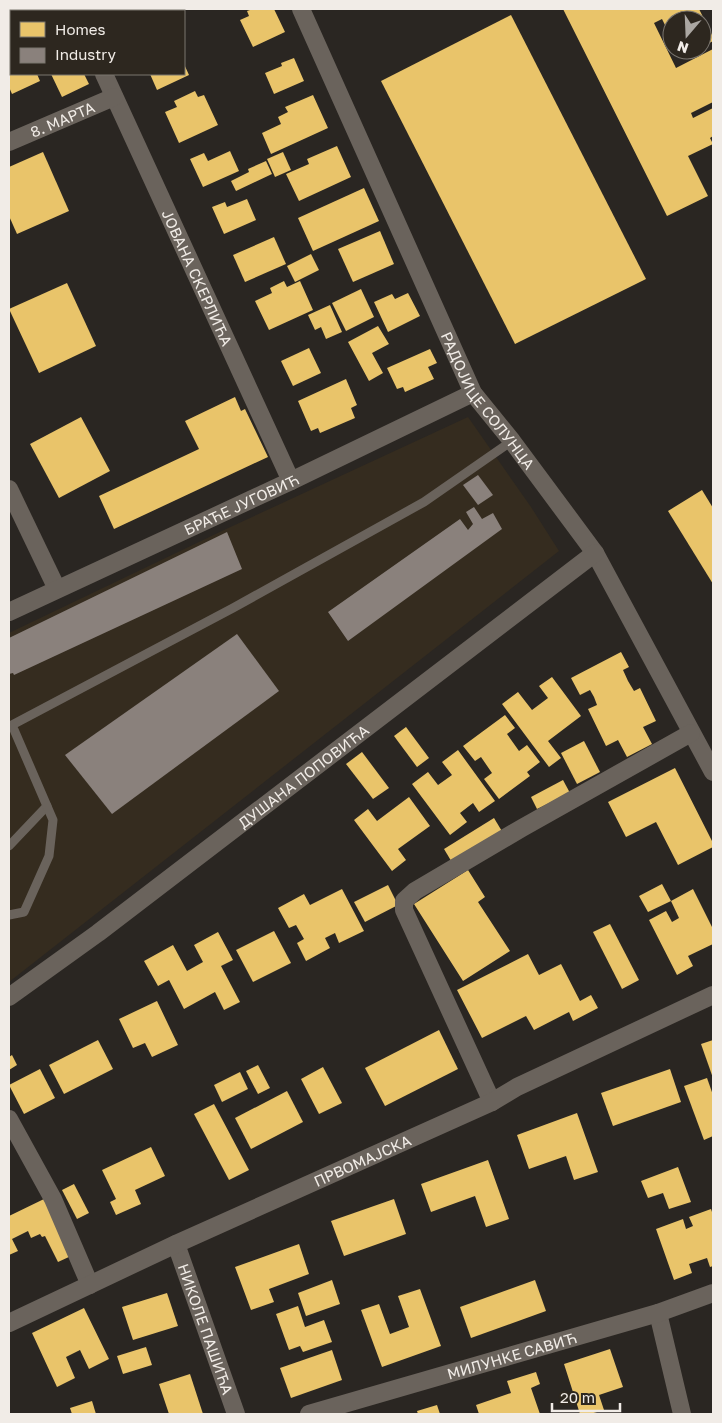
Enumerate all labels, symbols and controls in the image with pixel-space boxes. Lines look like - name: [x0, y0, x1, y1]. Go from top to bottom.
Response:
- legend: [10, 10, 185, 75]
- north arrow: [662, 10, 712, 60]
- text: Homes: [55, 20, 105, 38]
- text: N: [675, 38, 690, 58]
- text: Industry: [55, 45, 116, 63]
- street label: 8. МАРТА: [27, 97, 97, 141]
- street label: ЈОВАНА СКЕРЛИЋА: [158, 206, 237, 349]
- street label: РАДОЈИЦЕ СОЛУНЦА: [438, 329, 539, 473]
- street label: БРАЋЕ ЈУГОВИЋ: [181, 470, 302, 539]
- street label: ДУШАНА ПОПОВИЋА: [234, 721, 372, 832]
- street label: ПРВОМАЈСКА: [311, 1131, 414, 1190]
- street label: НИКОЛЕ ПАШИЋА: [175, 1261, 237, 1397]
- street label: МИЛУНКЕ САВИЋ: [445, 1328, 579, 1383]
- scale bar: [552, 1380, 620, 1412]
- text: 20 m: [560, 1388, 595, 1406]

